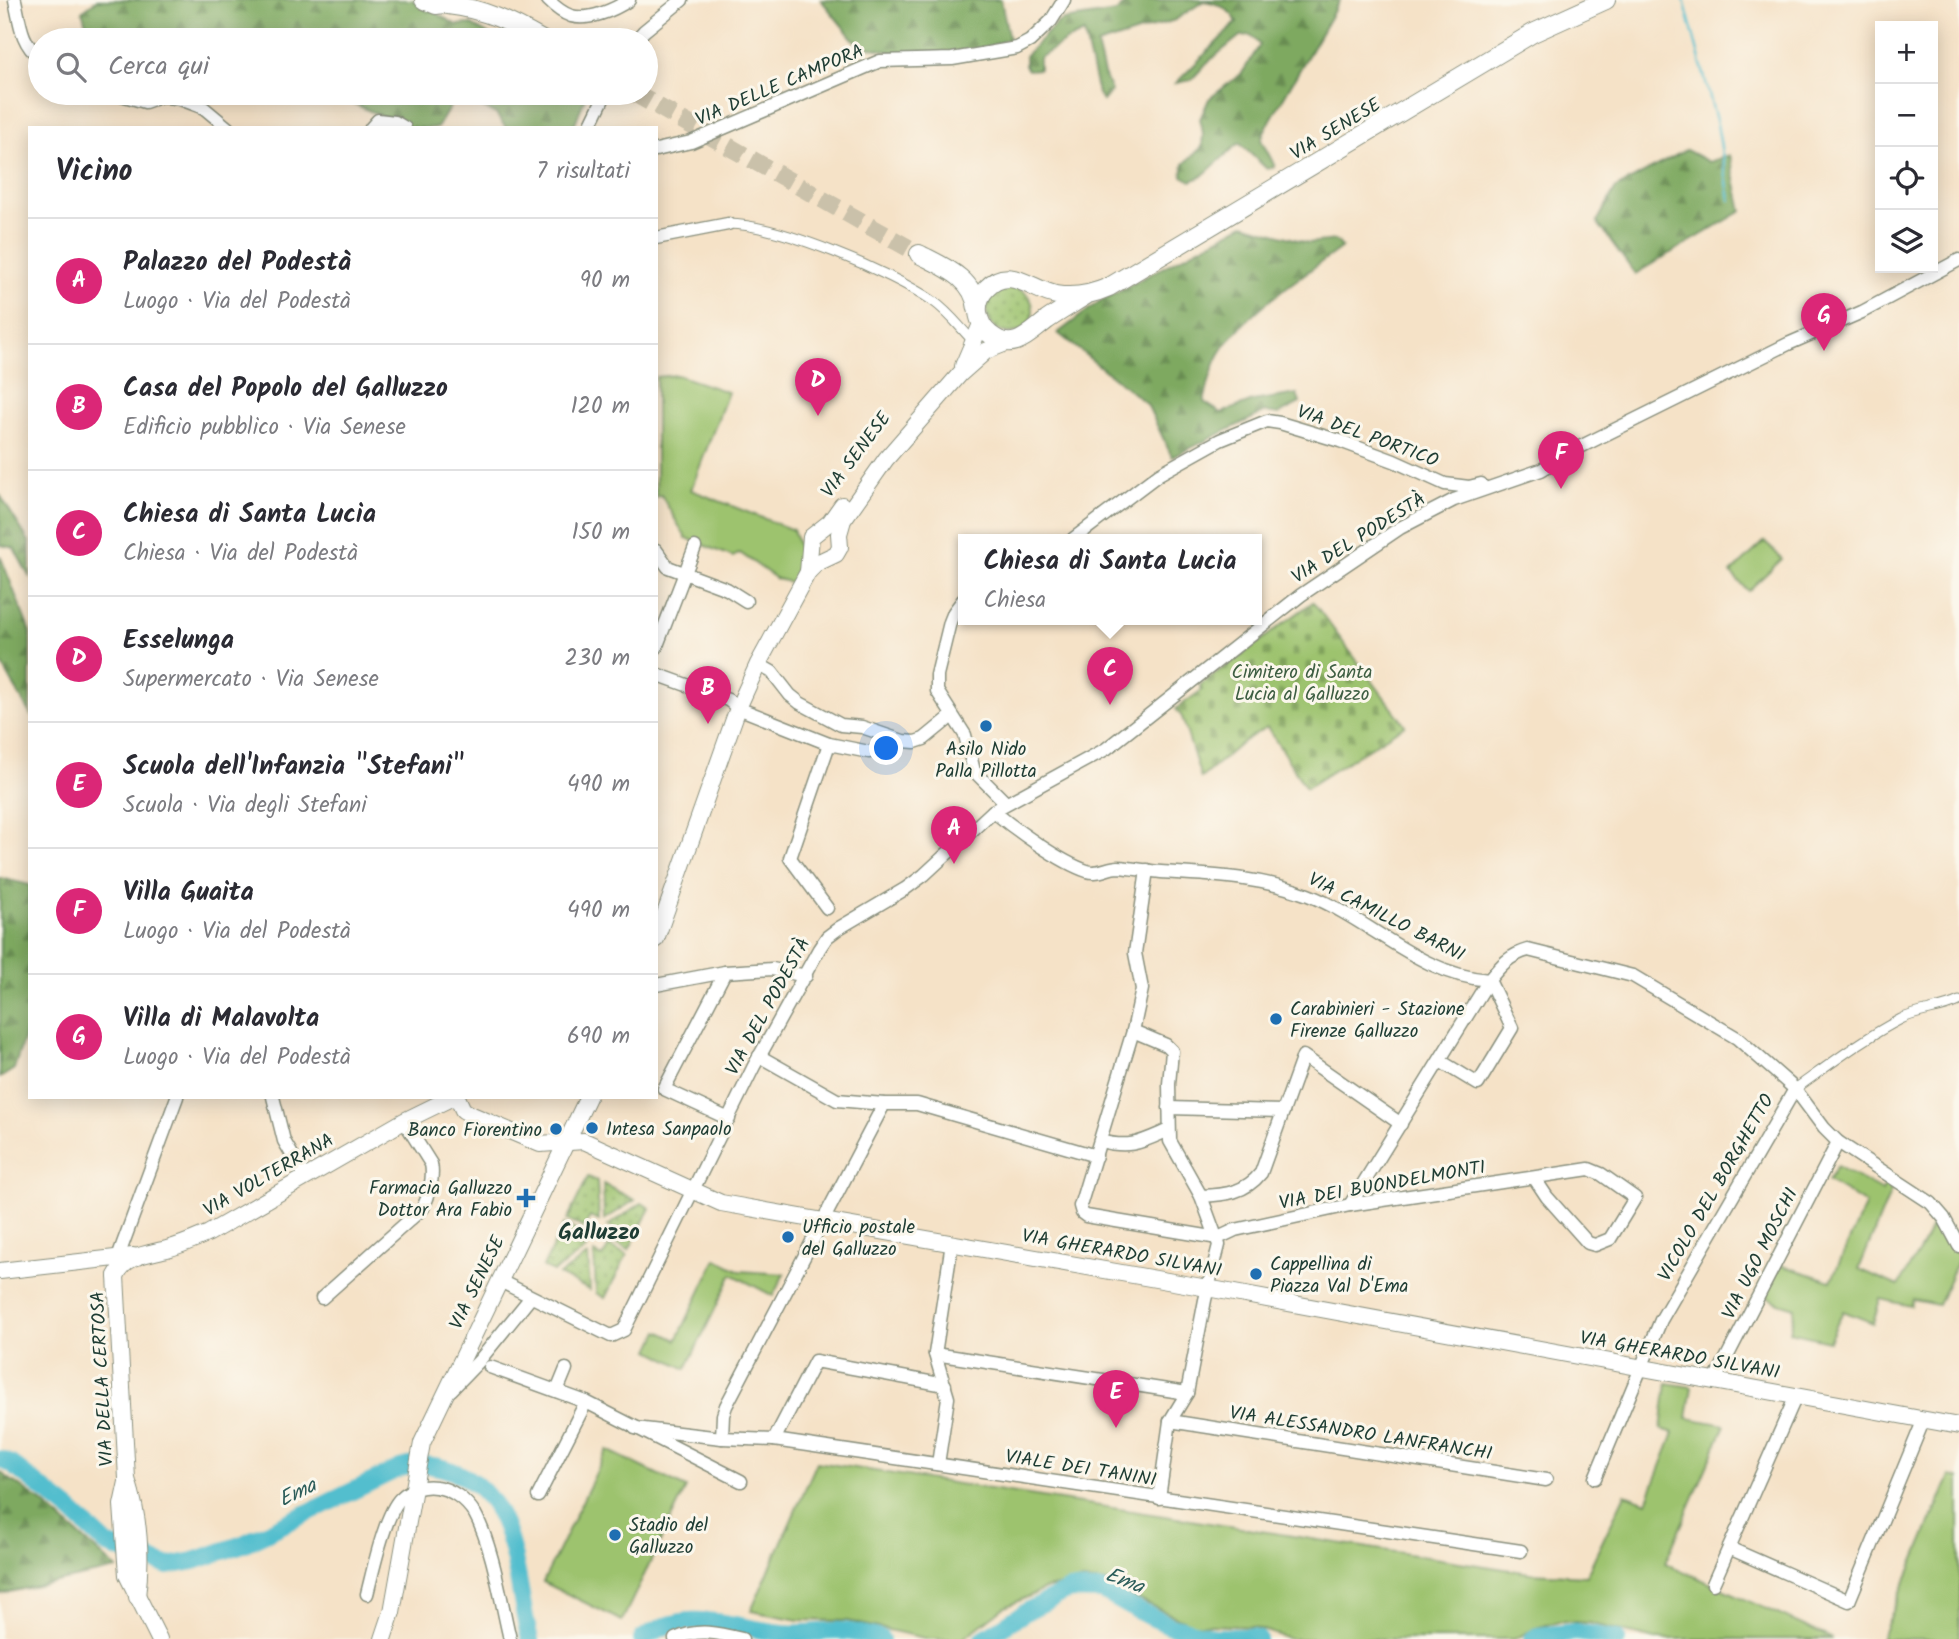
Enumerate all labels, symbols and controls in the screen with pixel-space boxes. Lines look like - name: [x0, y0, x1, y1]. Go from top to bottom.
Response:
- map controls: [1875, 21, 1938, 273]
- button: +: [1875, 21, 1938, 84]
- search box: [28, 28, 658, 105]
- street label: VIA DELLE CAMPORA: [691, 37, 869, 135]
- text: Cerca qui: [108, 46, 209, 88]
- icon: search: [52, 48, 90, 86]
- button: −: [1875, 84, 1938, 147]
- street label: VIA SENESE: [1285, 90, 1388, 169]
- button: locate: [1875, 147, 1938, 210]
- text: Vicino: [56, 148, 133, 196]
- text: 7 risultati: [537, 154, 630, 190]
- button: layers: [1875, 210, 1938, 273]
- text: Palazzo del Podestà: [123, 242, 351, 284]
- text: A: [72, 263, 86, 299]
- text: 90 m: [580, 263, 630, 299]
- text: Luogo · Via del Podestà: [123, 284, 351, 320]
- pin: G: [1801, 293, 1847, 351]
- pin: D: [795, 358, 841, 416]
- text: Casa del Popolo del Galluzzo: [123, 368, 448, 410]
- text: B: [72, 389, 86, 425]
- text: 120 m: [570, 389, 630, 425]
- street label: VIA DEL PORTICO: [1292, 397, 1443, 477]
- street label: VIA SENESE: [814, 405, 900, 505]
- text: Edificio pubblico · Via Senese: [123, 410, 406, 446]
- pin: F: [1538, 431, 1584, 489]
- street label: VIA DEL PODESTÀ: [1286, 485, 1432, 592]
- text: Chiesa di Santa Lucia: [123, 494, 376, 536]
- text: C: [72, 515, 86, 551]
- text: 150 m: [571, 515, 630, 551]
- popup: [958, 534, 1262, 625]
- text: Chiesa · Via del Podestà: [123, 536, 358, 572]
- text: Chiesa di Santa Lucia: [984, 541, 1236, 583]
- text: Chiesa: [984, 583, 1046, 619]
- text: Esselunga: [123, 620, 234, 662]
- text: D: [71, 641, 87, 677]
- text: 230 m: [564, 641, 630, 677]
- pin: C: [1087, 647, 1133, 705]
- park label: Cimitero di Santa Lucia al Galluzzo: [1232, 658, 1372, 710]
- text: Supermercato · Via Senese: [123, 662, 379, 698]
- pin: B: [685, 666, 731, 724]
- marker: Asilo Nido Palla Pillotta: [978, 718, 994, 734]
- your location: [869, 731, 903, 765]
- place label: Asilo Nido Palla Pillotta: [935, 735, 1037, 787]
- text: Scuola dell'Infanzia "Stefani": [123, 746, 465, 788]
- text: E: [73, 767, 85, 803]
- text: 490 m: [567, 767, 630, 803]
- text: Scuola · Via degli Stefani: [123, 788, 367, 824]
- pin: A: [931, 806, 977, 864]
- street label: VIA CAMILLO BARNI: [1302, 865, 1470, 970]
- text: Villa Guaita: [123, 872, 254, 914]
- text: F: [73, 893, 85, 929]
- text: 490 m: [567, 893, 630, 929]
- text: Luogo · Via del Podestà: [123, 914, 351, 950]
- street label: VIA DEL PODESTÀ: [718, 932, 819, 1081]
- place label: Carabinieri - Stazione Firenze Galluzzo: [1290, 995, 1465, 1047]
- text: Villa di Malavolta: [123, 998, 319, 1040]
- marker: Carabinieri - Stazione Firenze Galluzzo: [1268, 1011, 1284, 1027]
- text: G: [72, 1019, 86, 1055]
- text: 690 m: [567, 1019, 630, 1055]
- text: Luogo · Via del Podestà: [123, 1040, 351, 1076]
- street label: VICOLO DEL BORGHETTO: [1651, 1088, 1783, 1287]
- place label: Intesa Sanpaolo: [606, 1115, 732, 1145]
- place label: Banco Fiorentino: [408, 1116, 542, 1146]
- marker: Intesa Sanpaolo: [584, 1120, 600, 1136]
- marker: Banco Fiorentino: [548, 1121, 564, 1137]
- street label: VIA VOLTERRANA: [198, 1126, 340, 1225]
- street label: VIA DEI BUONDELMONTI: [1277, 1153, 1488, 1219]
- place label: Farmacia Galluzzo Dottor Ara Fabio: [369, 1174, 512, 1226]
- street label: VIA UGO MOSCHI: [1715, 1183, 1807, 1325]
- marker: Farmacia Galluzzo Dottor Ara Fabio: [518, 1190, 534, 1206]
- place label: Ufficio postale del Galluzzo: [802, 1213, 915, 1265]
- district label: Galluzzo: [558, 1215, 640, 1251]
- street label: VIA GHERARDO SILVANI: [1019, 1222, 1224, 1286]
- marker: Ufficio postale del Galluzzo: [780, 1229, 796, 1245]
- street label: VIA SENESE: [442, 1230, 514, 1335]
- place label: Cappellina di Piazza Val D'Ema: [1270, 1250, 1408, 1302]
- marker: Cappellina di Piazza Val D'Ema: [1248, 1266, 1264, 1282]
- street label: VIA DELLA CERTOSA: [83, 1290, 123, 1467]
- street label: VIA GHERARDO SILVANI: [1577, 1324, 1782, 1388]
- pin: E: [1093, 1370, 1139, 1428]
- street label: VIA ALESSANDRO LANFRANCHI: [1227, 1398, 1494, 1470]
- street label: VIALE DEI TANINI: [1003, 1442, 1159, 1496]
- water label: Ema: [273, 1470, 323, 1517]
- place label: Stadio del Galluzzo: [629, 1511, 709, 1563]
- marker: Stadio del Galluzzo: [607, 1527, 623, 1543]
- water label: Ema: [1100, 1559, 1150, 1604]

